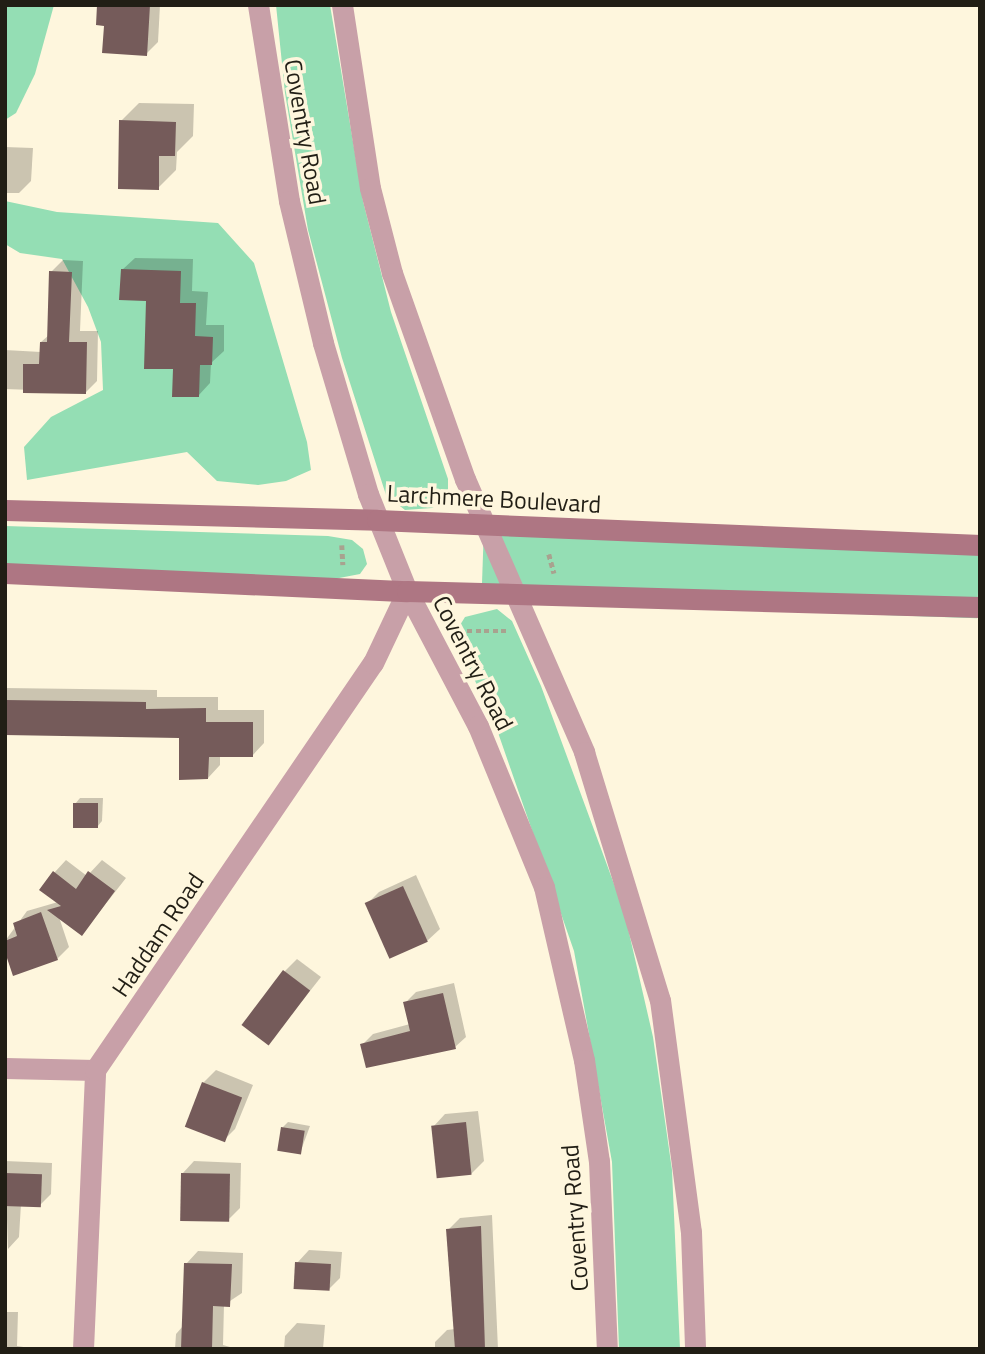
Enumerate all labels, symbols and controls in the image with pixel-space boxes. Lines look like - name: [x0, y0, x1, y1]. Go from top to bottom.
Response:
- street label: Coventry Road: [278, 57, 332, 207]
- street label: Larchmere Boulevard: [386, 479, 602, 519]
- street label: Coventry Road: [427, 591, 519, 735]
- street label: Haddam Road: [106, 868, 210, 1002]
- street label: Coventry Road: [556, 1144, 594, 1292]

